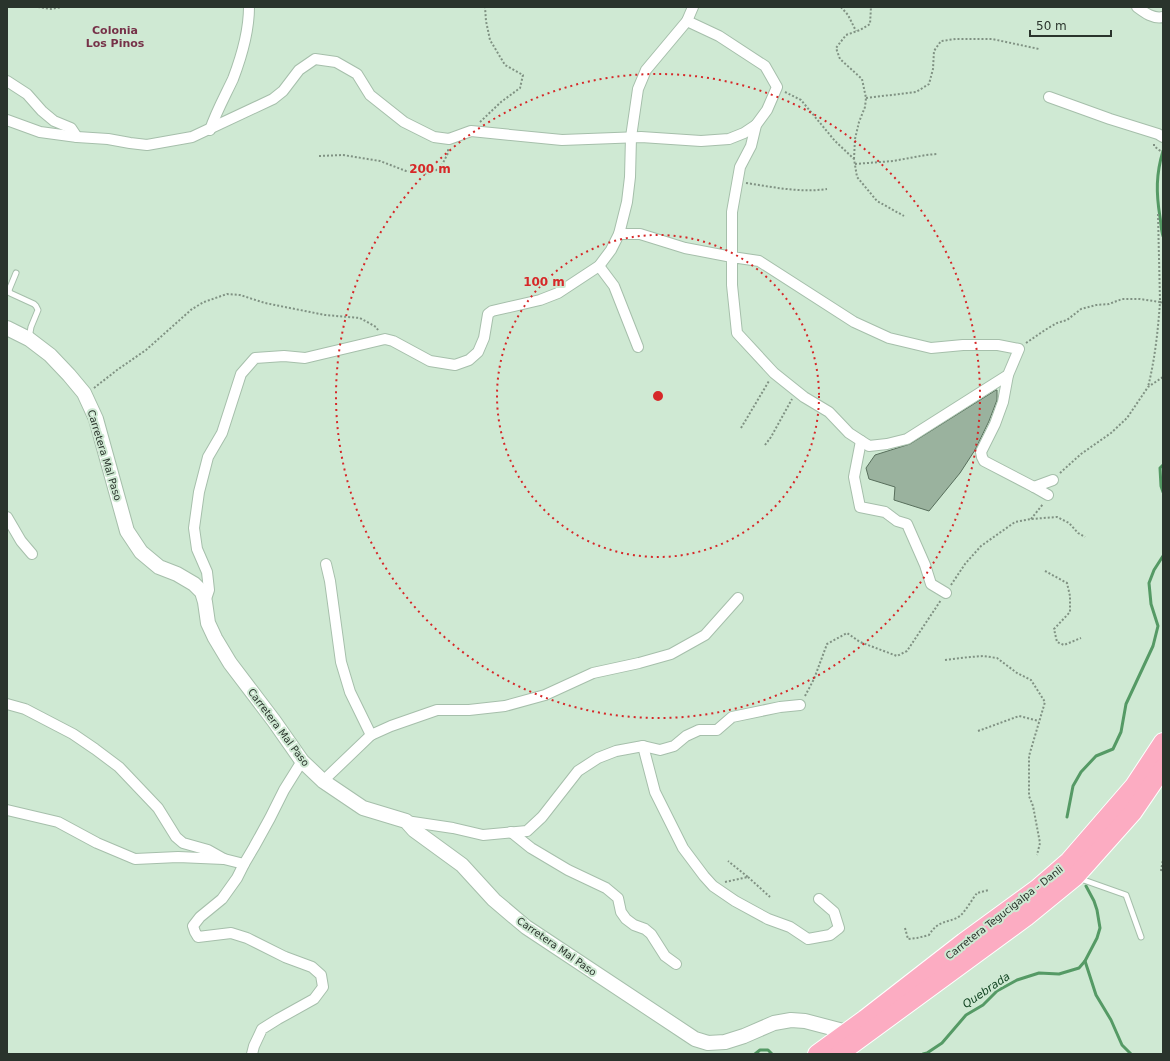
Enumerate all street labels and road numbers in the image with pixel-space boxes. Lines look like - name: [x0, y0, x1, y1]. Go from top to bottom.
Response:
- street label: Carretera Mal Paso: [85, 408, 124, 502]
- street label: Carretera Mal Paso: [246, 686, 311, 768]
- street label: Carretera Tegucigalpa - Danli: [944, 863, 1065, 962]
- street label: Carretera Mal Paso: [515, 915, 599, 978]

